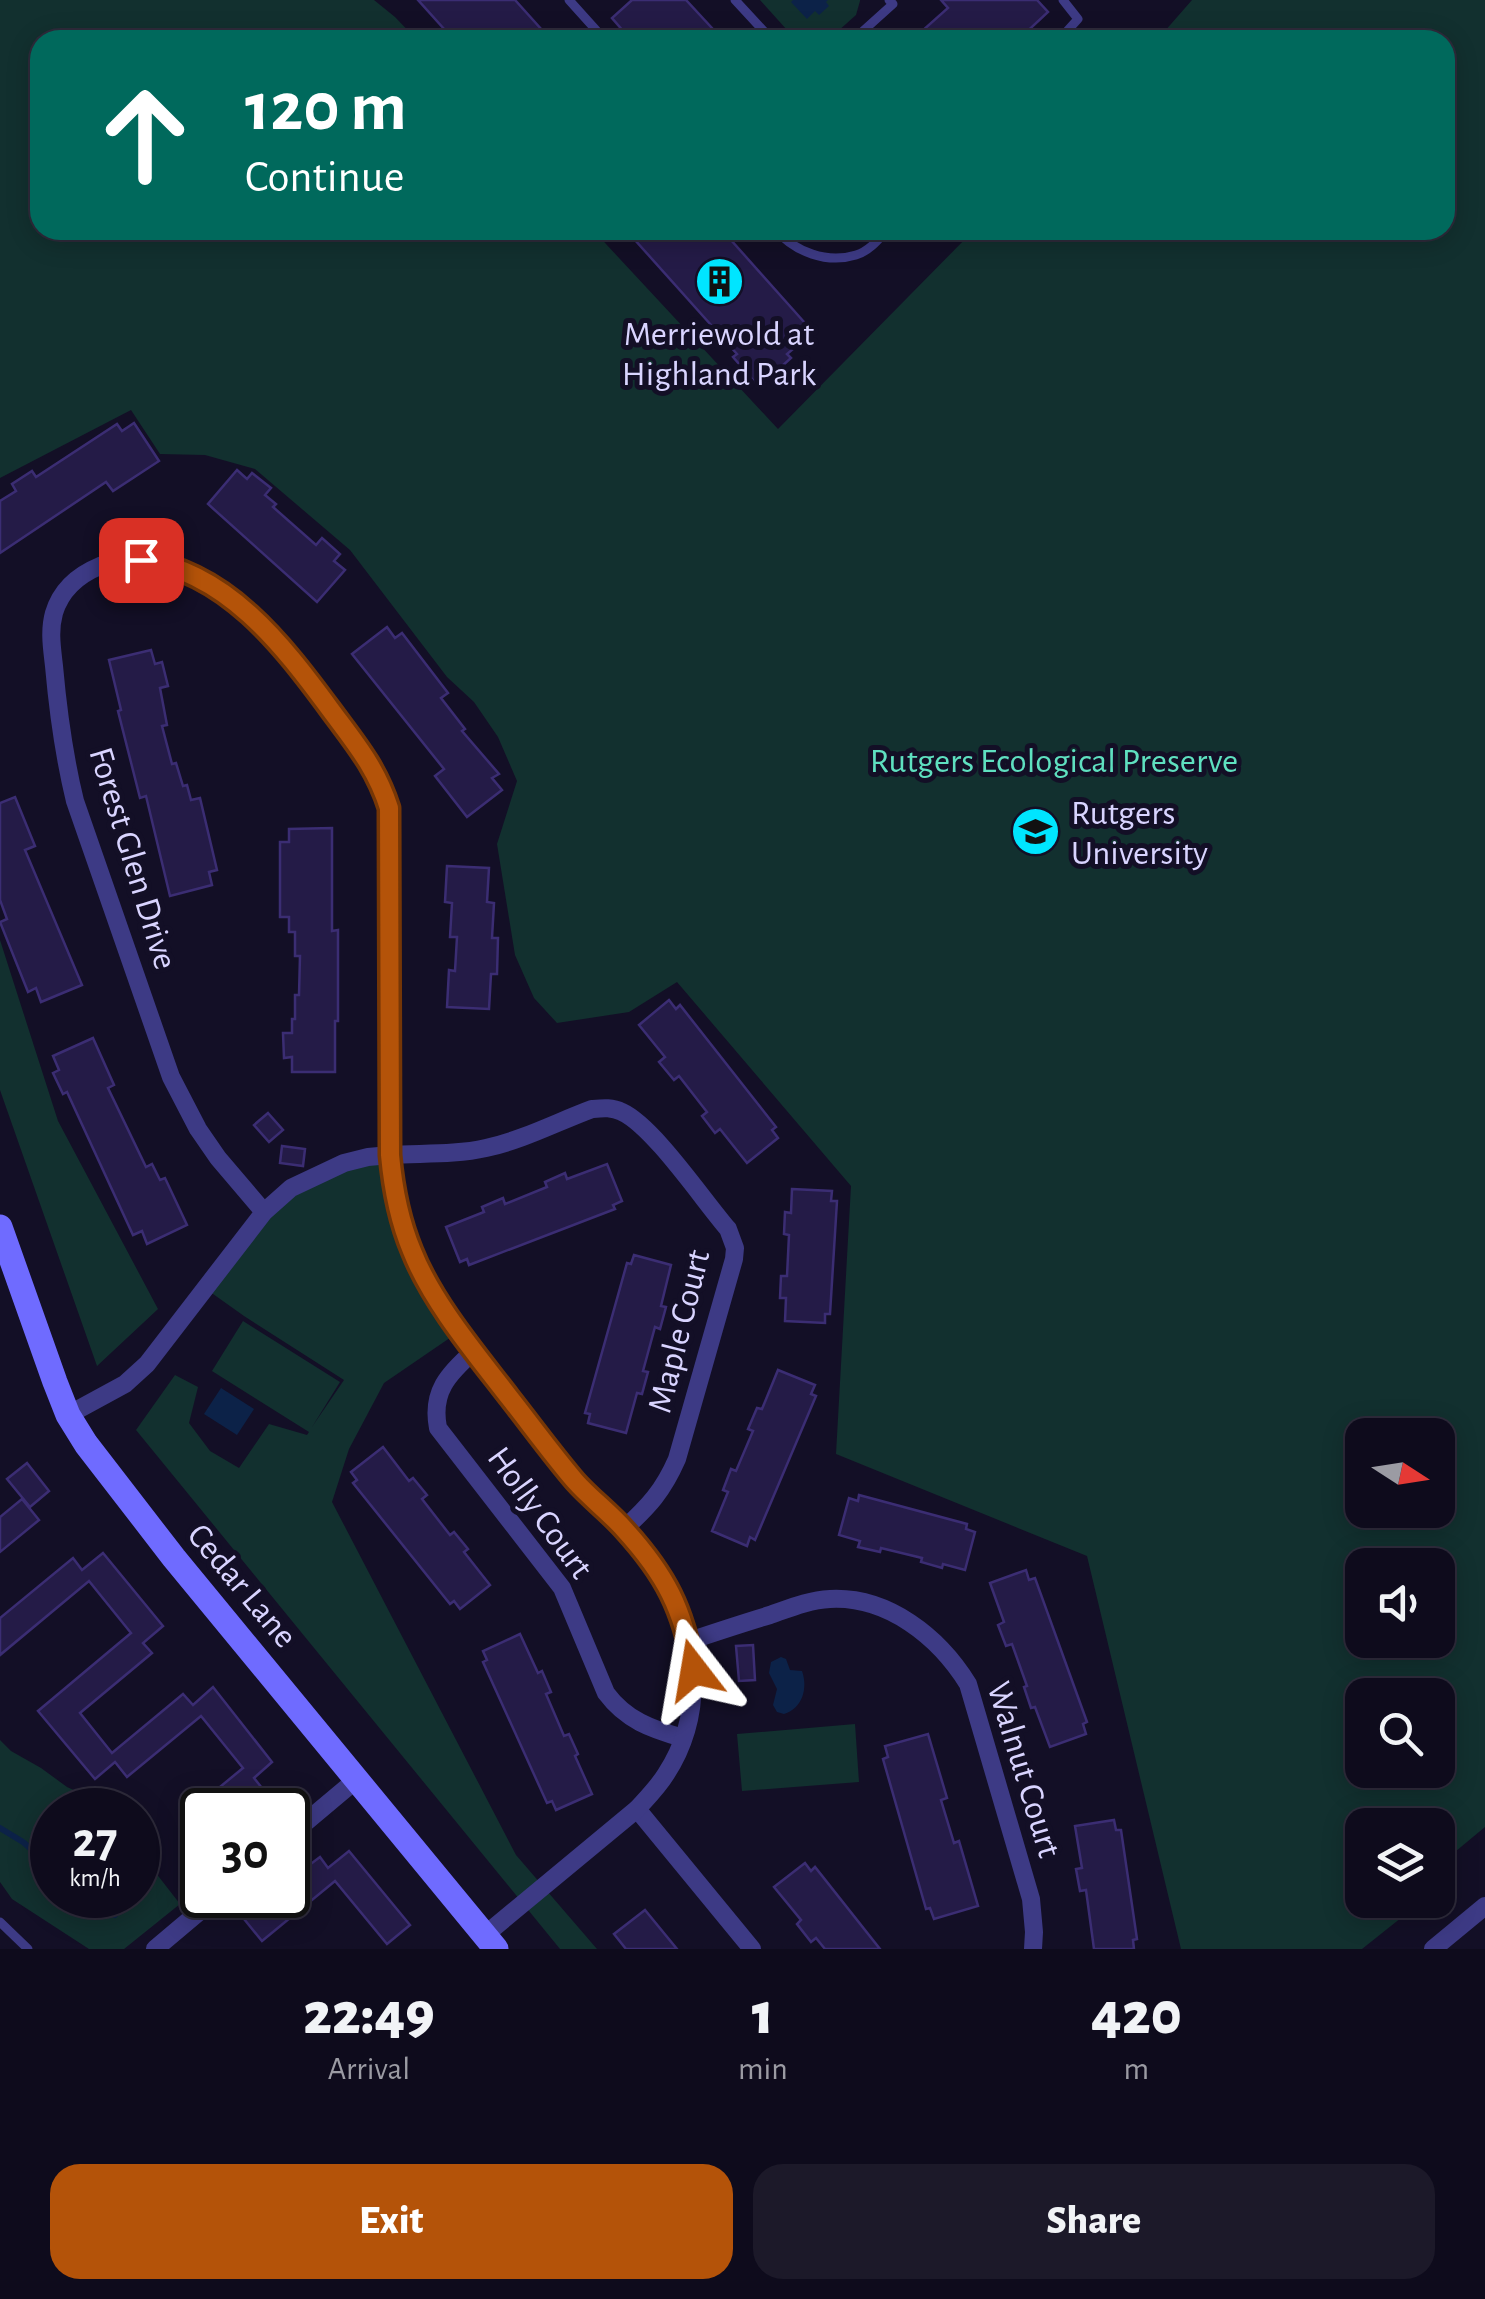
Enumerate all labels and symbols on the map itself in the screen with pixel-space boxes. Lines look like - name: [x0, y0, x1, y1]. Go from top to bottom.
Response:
- building icon: Merriewold at Highland Park: [693, 255, 745, 307]
- place label: Merriewold at Highland Park: [622, 317, 816, 392]
- pin: [99, 518, 184, 603]
- street label: Forest Glen Drive: [82, 743, 183, 974]
- park label: Rutgers Ecological Preserve: [870, 744, 1238, 779]
- place label: Rutgers University: [1071, 796, 1208, 871]
- school or university icon: Rutgers University: [1010, 806, 1062, 858]
- street label: Maple Court: [642, 1246, 717, 1416]
- north arrow: [1345, 1418, 1455, 1528]
- street label: Holly Court: [481, 1441, 599, 1585]
- street label: Cedar Lane: [180, 1518, 303, 1654]
- position arrow: [642, 1618, 746, 1722]
- street label: Walnut Court: [980, 1677, 1067, 1861]
- speed limit sign: 30: [180, 1788, 310, 1918]

